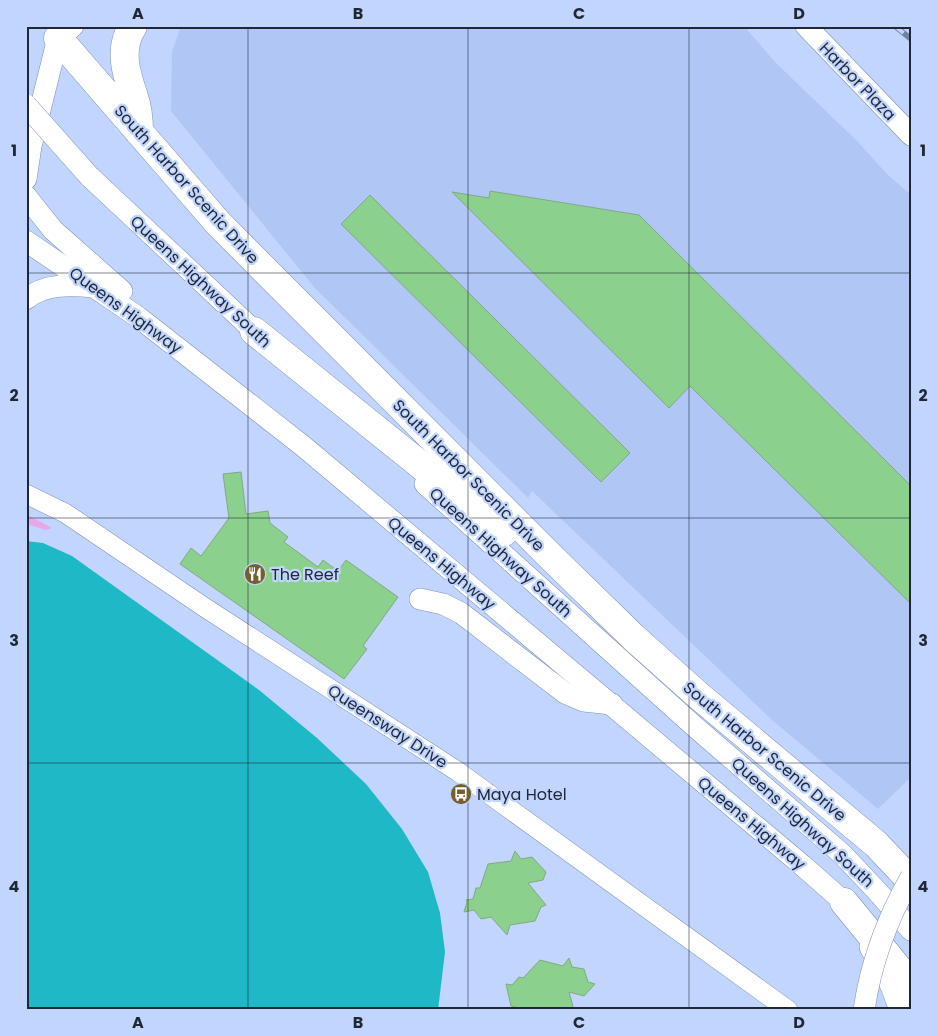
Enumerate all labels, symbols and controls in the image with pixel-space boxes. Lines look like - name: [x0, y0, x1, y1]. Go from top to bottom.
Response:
- text: A: [132, 2, 144, 25]
- text: B: [353, 2, 363, 25]
- text: C: [573, 2, 585, 25]
- text: D: [793, 2, 805, 25]
- street label: Harbor Plaza: [814, 37, 901, 126]
- street label: South Harbor Scenic Drive: [109, 100, 264, 269]
- text: 1: [11, 139, 17, 162]
- text: 1: [920, 139, 926, 162]
- street label: Queens Highway South: [127, 211, 275, 351]
- street label: Queens Highway: [66, 263, 186, 357]
- text: 2: [9, 384, 19, 407]
- text: 2: [918, 384, 928, 407]
- street label: South Harbor Scenic Drive: [387, 394, 550, 557]
- street label: Queens Highway South: [426, 483, 576, 621]
- street label: Queens Highway: [384, 512, 500, 614]
- restaurant icon: The Reef: [243, 562, 267, 586]
- place label: The Reef: [271, 563, 339, 586]
- text: 3: [9, 629, 19, 652]
- text: 3: [918, 629, 928, 652]
- street label: South Harbor Scenic Drive: [678, 676, 851, 827]
- street label: Queensway Drive: [323, 679, 452, 774]
- street label: Queens Highway South: [728, 753, 878, 891]
- street label: Queens Highway: [694, 772, 810, 874]
- bus stop icon: Maya Hotel: [449, 782, 473, 806]
- place label: Maya Hotel: [477, 783, 567, 806]
- text: 4: [9, 875, 20, 898]
- text: 4: [918, 875, 929, 898]
- text: A: [132, 1011, 144, 1034]
- text: B: [353, 1011, 363, 1034]
- text: C: [573, 1011, 585, 1034]
- text: D: [793, 1011, 805, 1034]

